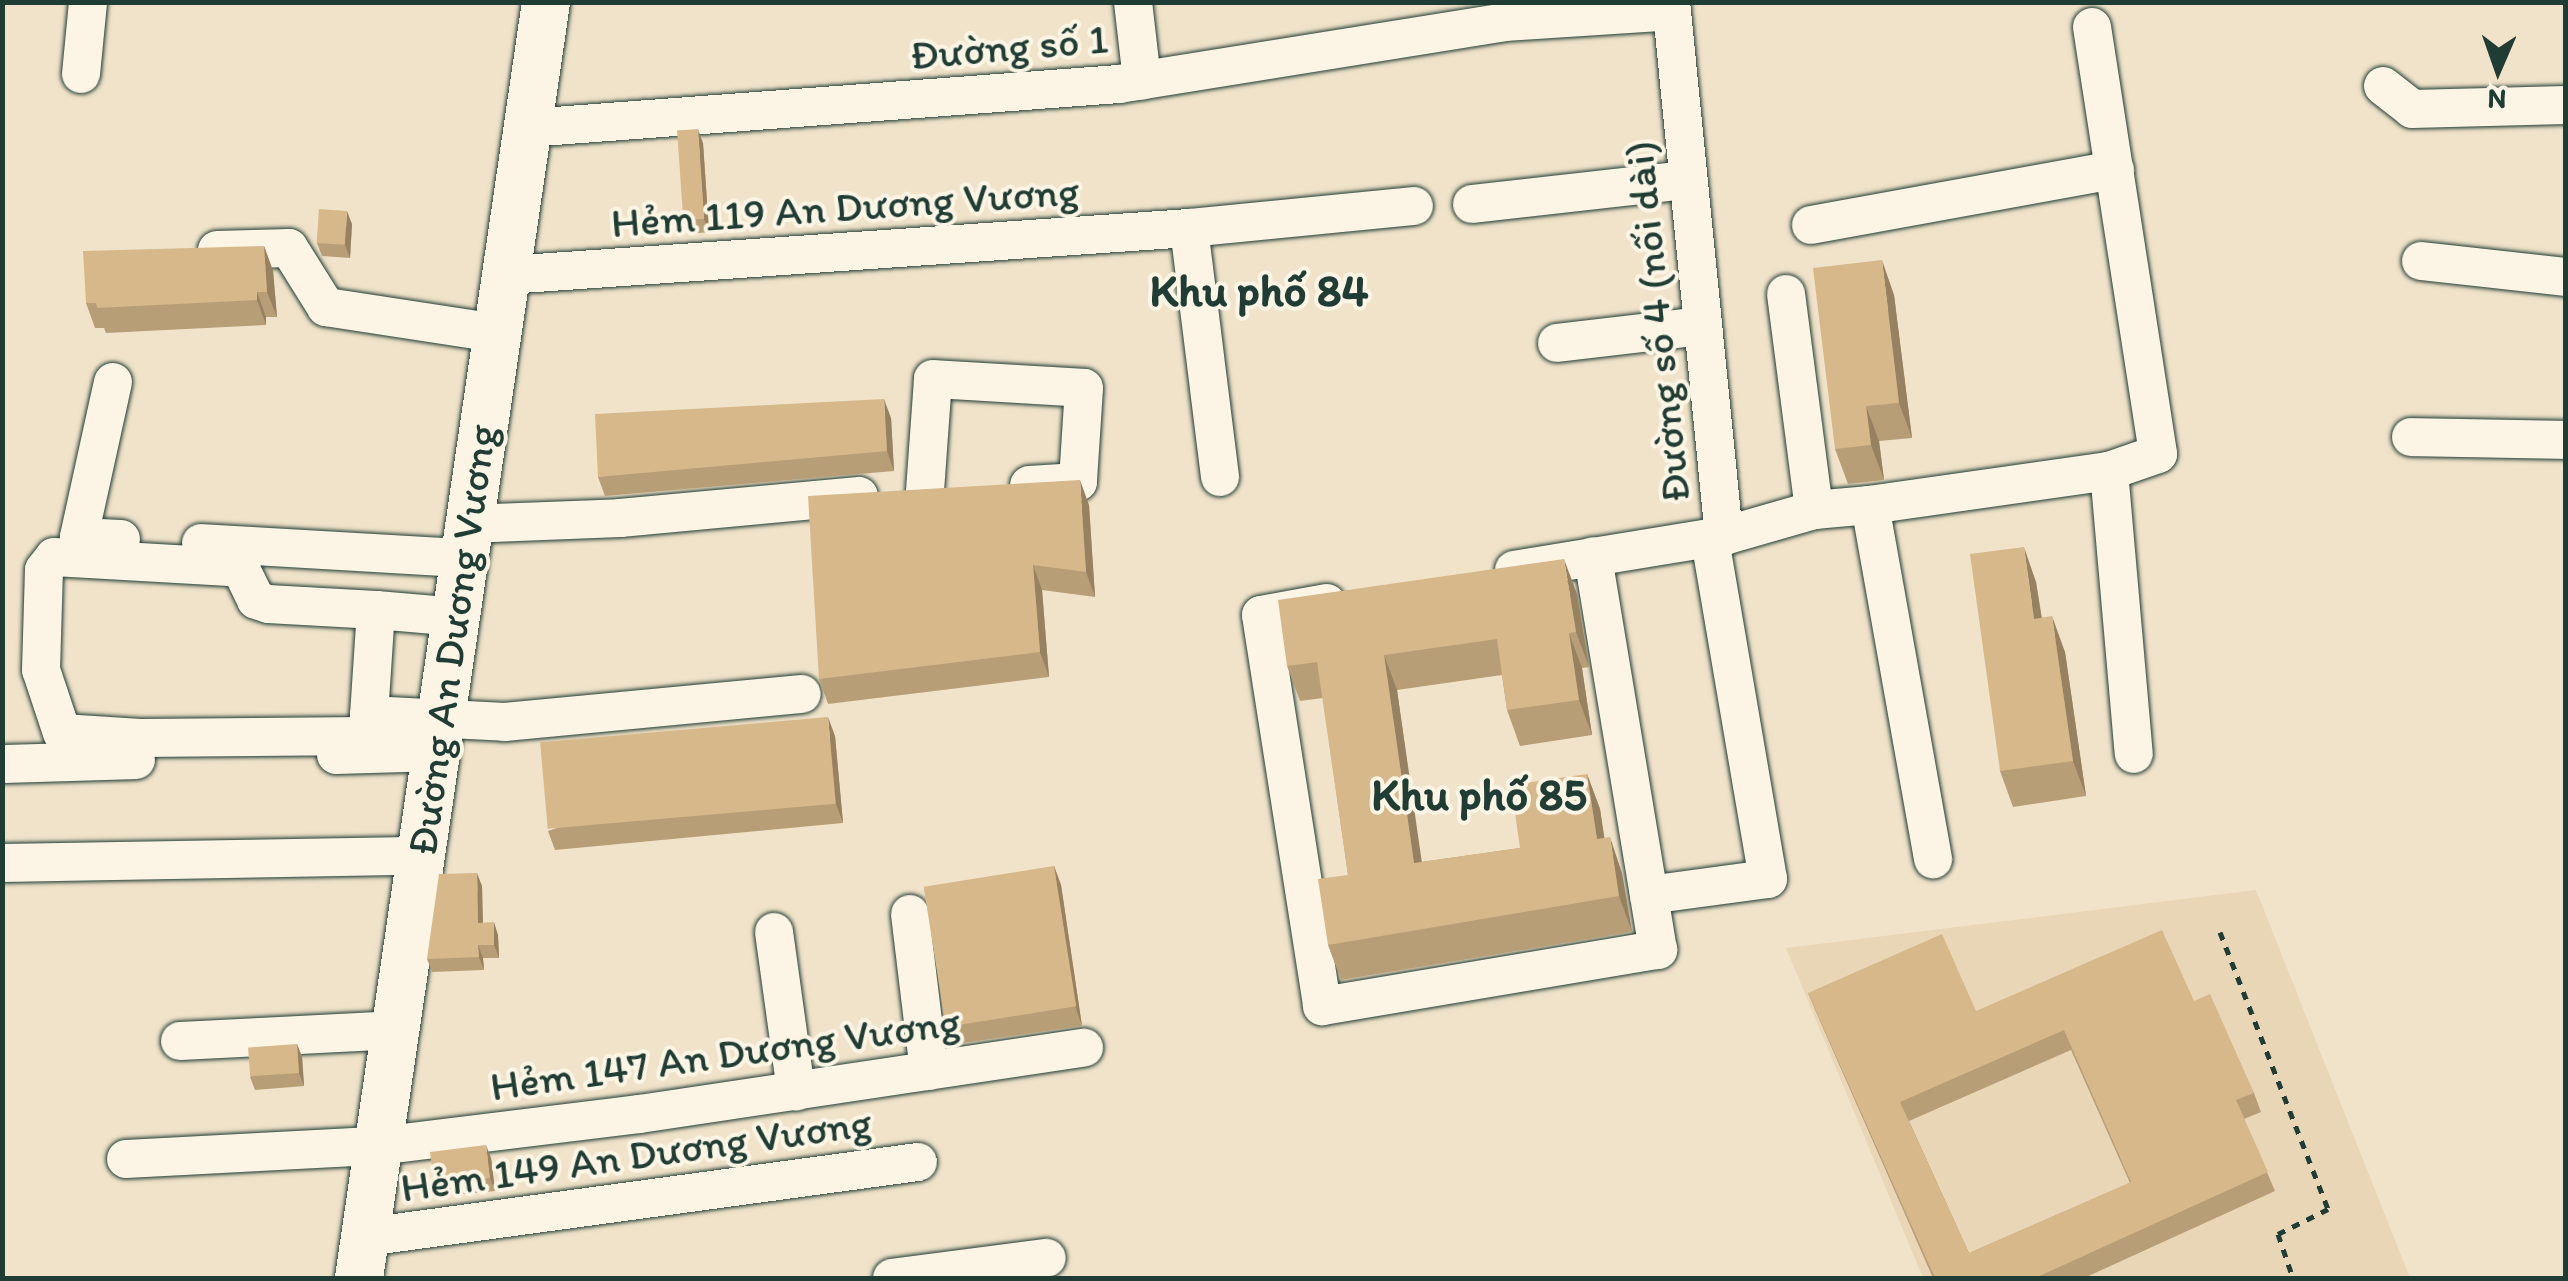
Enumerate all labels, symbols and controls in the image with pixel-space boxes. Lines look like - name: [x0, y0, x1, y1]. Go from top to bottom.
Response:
- street label: Đường số 1: [908, 13, 1110, 81]
- north arrow: [2448, 20, 2548, 120]
- text: N: [2487, 83, 2507, 117]
- street label: Đường số 4 (nối dài): [1613, 139, 1701, 505]
- street label: Hẻm 119 An Dương Vương: [609, 166, 1081, 248]
- district label: Khu phố 84: [1149, 264, 1369, 318]
- street label: Đường An Dương Vương: [397, 421, 507, 859]
- district label: Khu phố 85: [1371, 768, 1587, 822]
- street label: Hẻm 147 An Dương Vương: [487, 996, 963, 1112]
- street label: Hẻm 149 An Dương Vương: [397, 1097, 875, 1213]

